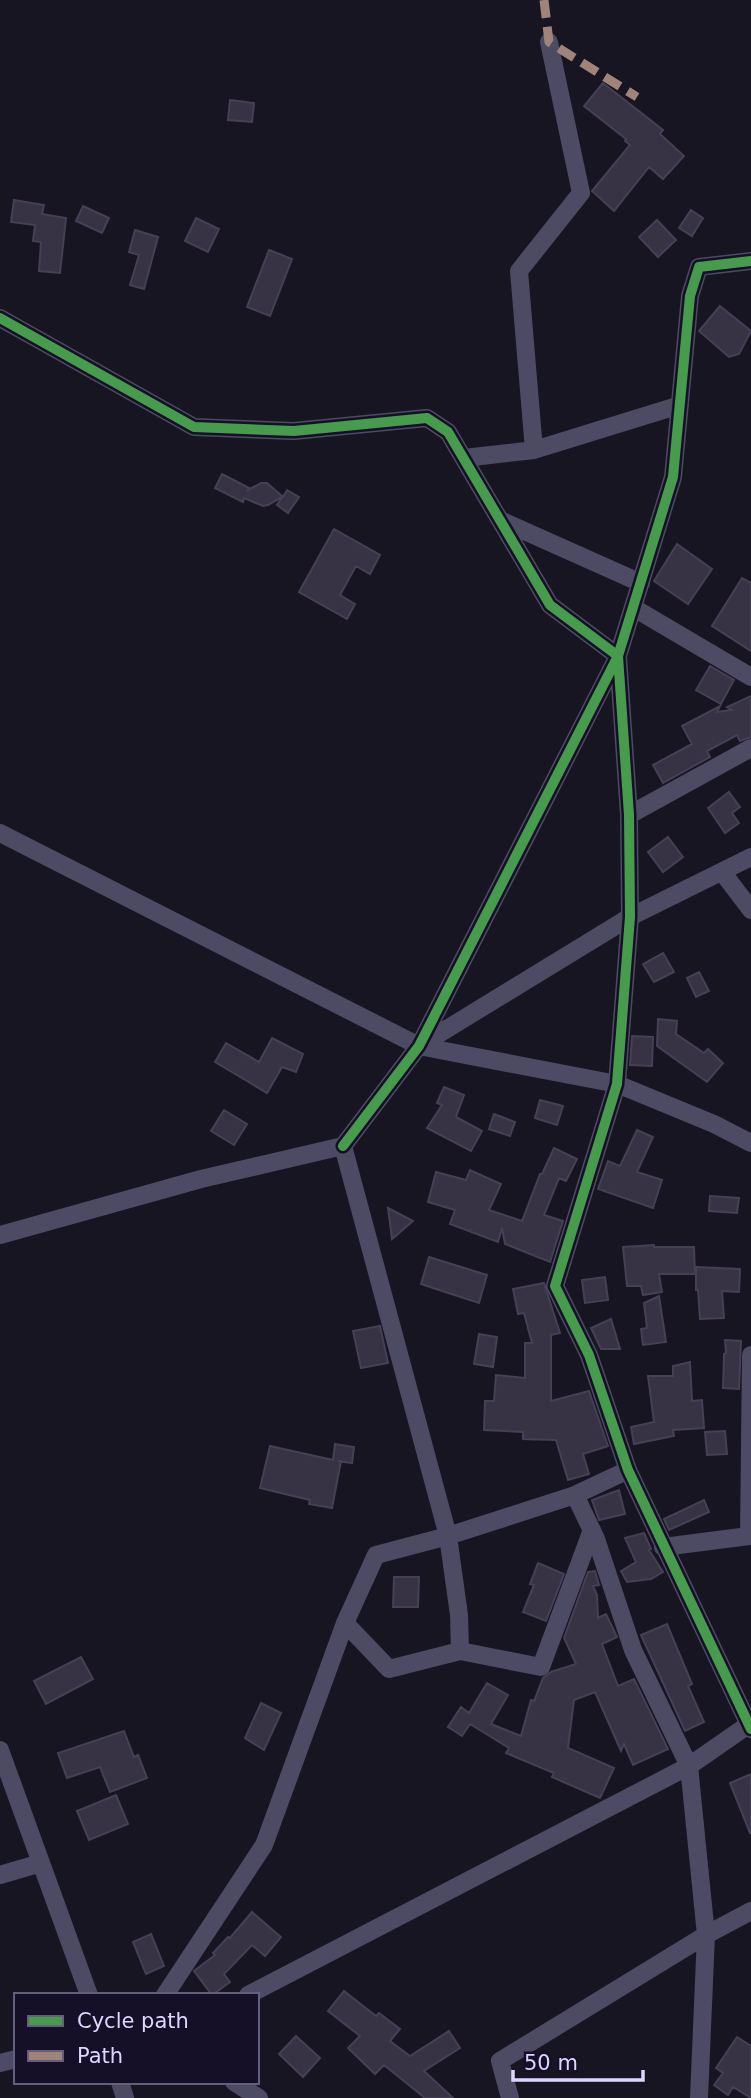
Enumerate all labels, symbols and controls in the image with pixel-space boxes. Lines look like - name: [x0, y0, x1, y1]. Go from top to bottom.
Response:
- legend: [14, 1993, 259, 2084]
- text: Cycle path: [77, 2009, 189, 2033]
- scale bar: [513, 2038, 642, 2082]
- text: Path: [77, 2044, 123, 2068]
- text: 50 m: [524, 2051, 578, 2075]

